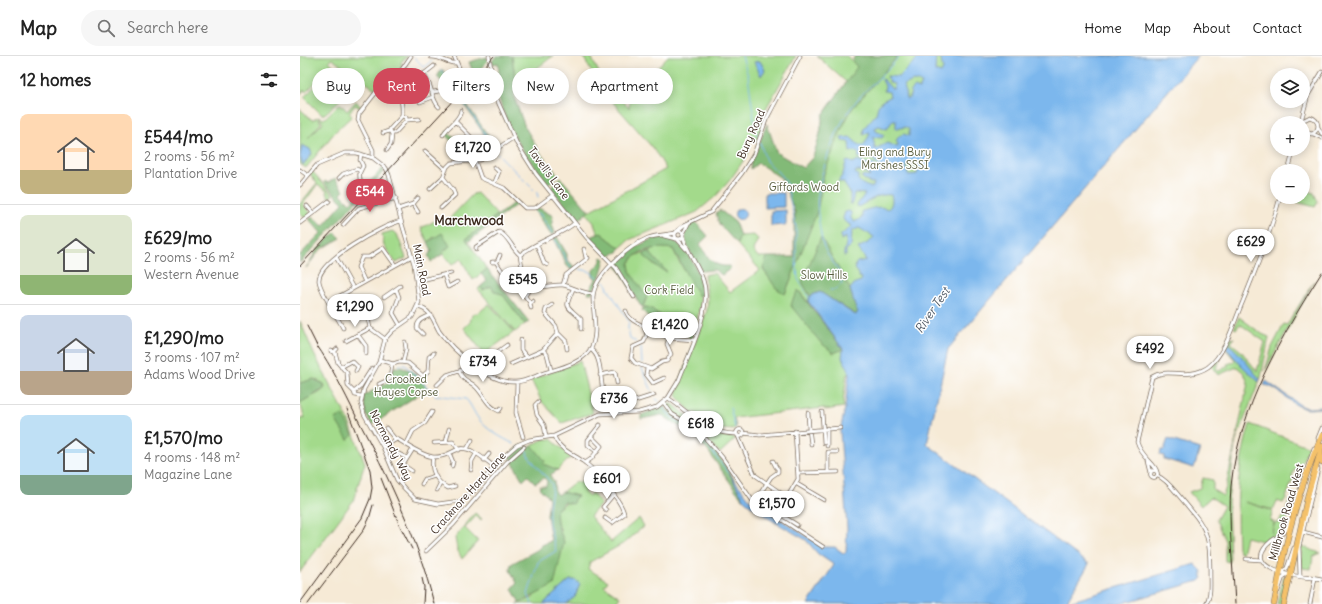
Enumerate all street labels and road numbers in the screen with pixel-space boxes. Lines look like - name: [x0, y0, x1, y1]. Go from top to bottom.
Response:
- street label: Bury Road: [734, 107, 768, 161]
- street label: Tavell's Lane: [525, 144, 573, 202]
- street label: Main Road: [410, 243, 434, 298]
- street label: Normandy Way: [367, 407, 415, 483]
- street label: Cracknore Hard Lane: [427, 449, 509, 537]
- street label: Millbrook Road West: [1265, 462, 1307, 562]

